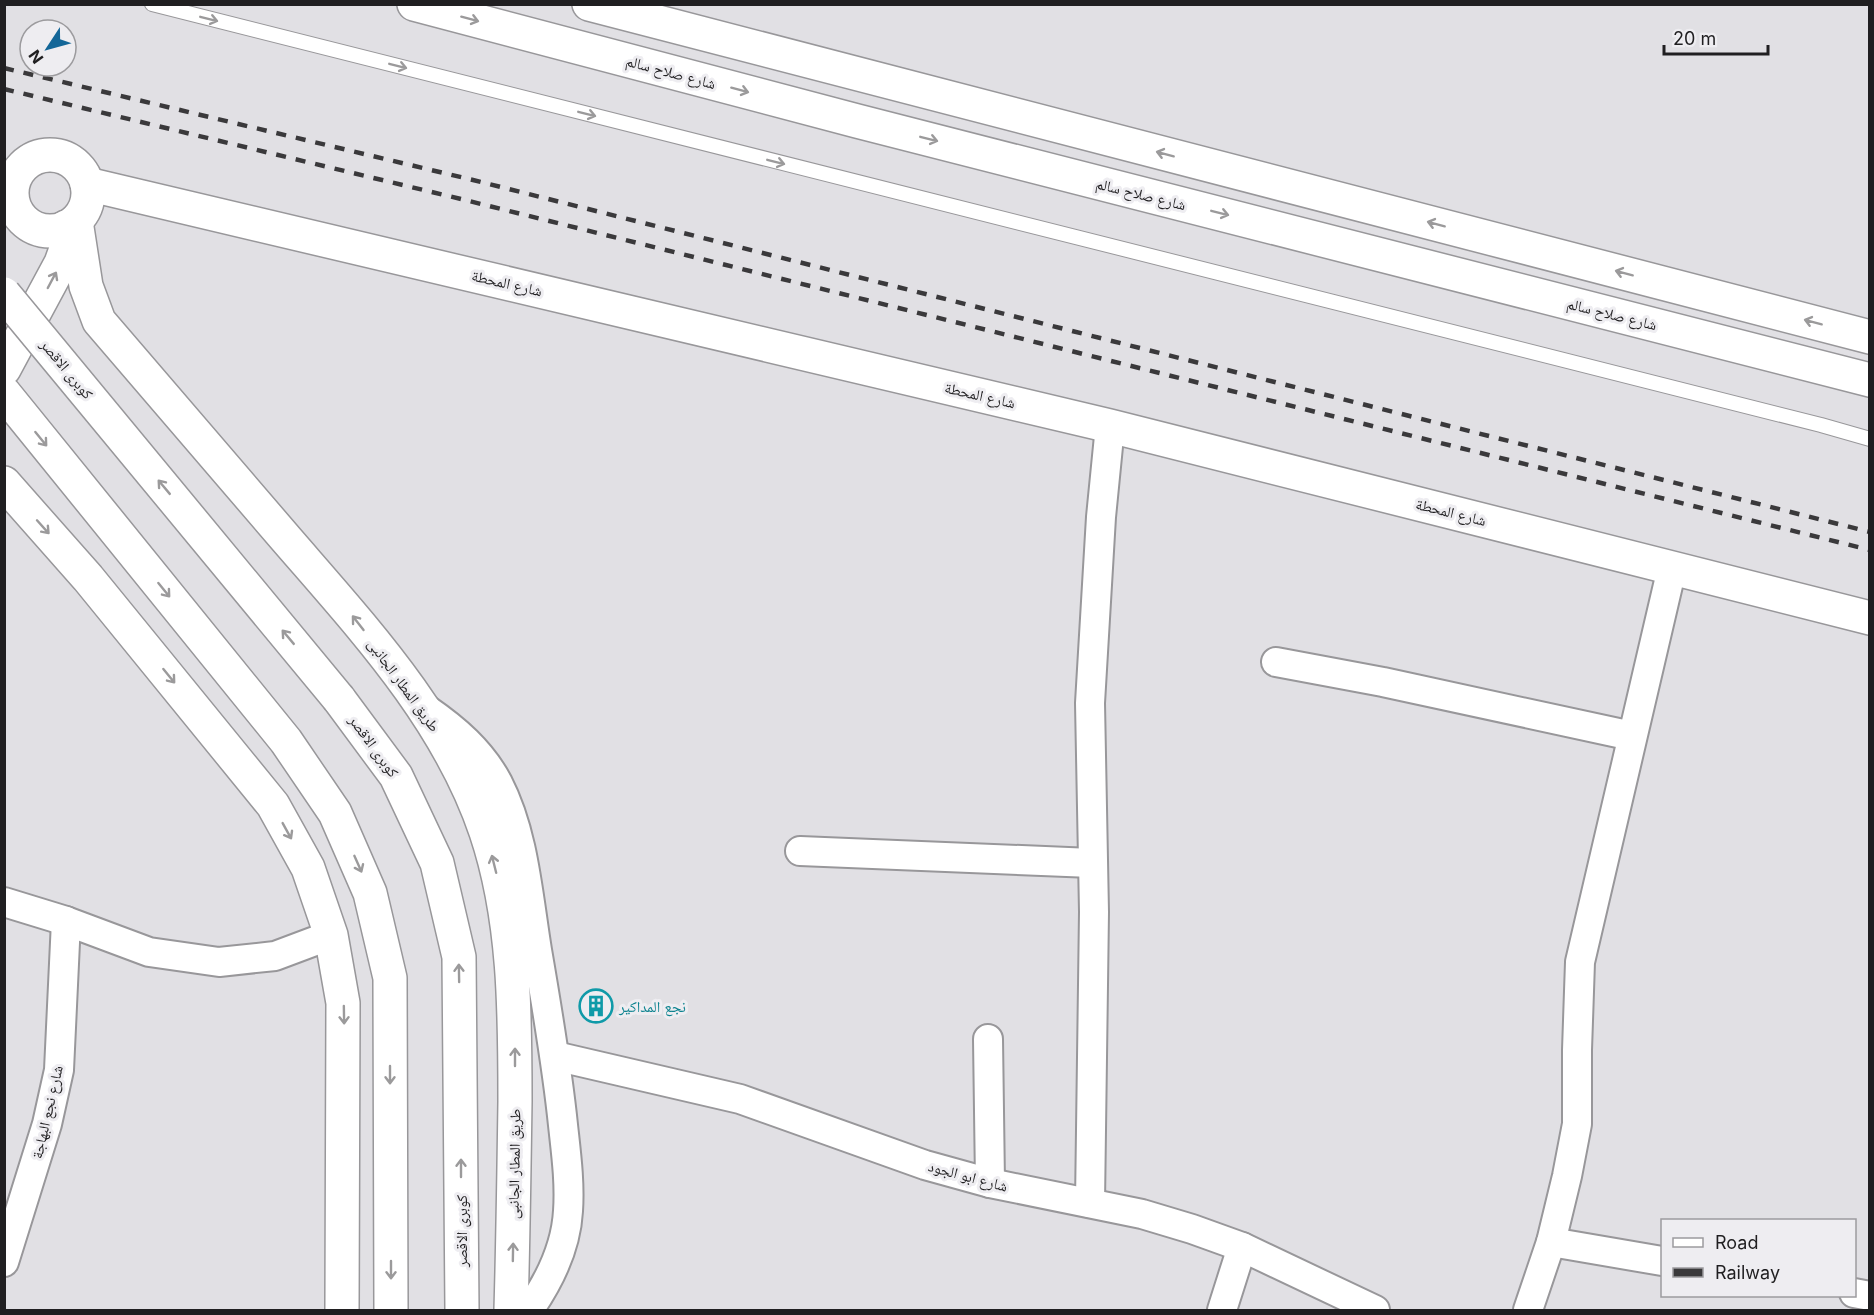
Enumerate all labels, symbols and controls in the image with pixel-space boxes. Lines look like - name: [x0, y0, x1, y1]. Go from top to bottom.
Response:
- one-way arrow: [199, 13, 218, 25]
- one-way arrow: [461, 14, 480, 26]
- north arrow: [18, 18, 78, 78]
- scale bar: [1664, 18, 1768, 56]
- text: 20 m: [1673, 28, 1716, 49]
- text: N: [24, 46, 48, 68]
- street label: شارع صلاح سالم: [624, 51, 718, 94]
- one-way arrow: [388, 61, 407, 73]
- one-way arrow: [730, 85, 749, 97]
- one-way arrow: [577, 109, 596, 120]
- one-way arrow: [919, 134, 938, 146]
- one-way arrow: [1156, 148, 1175, 159]
- one-way arrow: [766, 156, 785, 168]
- street label: شارع صلاح سالم: [1094, 174, 1188, 215]
- one-way arrow: [1210, 208, 1229, 220]
- one-way arrow: [1426, 218, 1445, 229]
- street label: شارع المحطة: [470, 266, 544, 301]
- one-way arrow: [1615, 266, 1634, 278]
- one-way arrow: [47, 272, 58, 290]
- street label: شارع صلاح سالم: [1565, 294, 1659, 335]
- one-way arrow: [1804, 316, 1823, 327]
- street label: كوبرى الاقصر: [35, 334, 98, 403]
- street label: شارع المحطة: [943, 378, 1017, 413]
- one-way arrow: [35, 430, 48, 446]
- one-way arrow: [157, 480, 171, 495]
- street label: شارع المحطة: [1414, 494, 1488, 531]
- one-way arrow: [36, 519, 50, 534]
- one-way arrow: [157, 582, 171, 597]
- one-way arrow: [352, 616, 365, 632]
- one-way arrow: [282, 629, 295, 645]
- street label: طريق المطار الجانبى: [363, 635, 444, 736]
- one-way arrow: [162, 668, 175, 684]
- street label: كوبرى الاقصر: [344, 710, 403, 781]
- one-way arrow: [282, 821, 293, 839]
- one-way arrow: [488, 854, 500, 873]
- one-way arrow: [353, 855, 364, 873]
- one-way arrow: [454, 964, 465, 984]
- building icon: نجع المداكير: [578, 988, 614, 1024]
- place label: نجع المداكير: [618, 997, 686, 1017]
- one-way arrow: [338, 1005, 350, 1025]
- one-way arrow: [509, 1048, 521, 1068]
- street label: شارع نجع البهاجة: [27, 1063, 68, 1161]
- one-way arrow: [384, 1065, 396, 1085]
- street label: طريق المطار الجانبى: [504, 1109, 525, 1219]
- street label: شارع ابو الجود: [926, 1156, 1010, 1197]
- one-way arrow: [455, 1159, 467, 1179]
- street label: كوبرى الاقصر: [452, 1195, 472, 1268]
- legend: [1661, 1219, 1856, 1297]
- text: Road: [1715, 1232, 1758, 1253]
- one-way arrow: [507, 1243, 519, 1263]
- one-way arrow: [385, 1260, 397, 1280]
- text: Railway: [1715, 1262, 1780, 1283]

